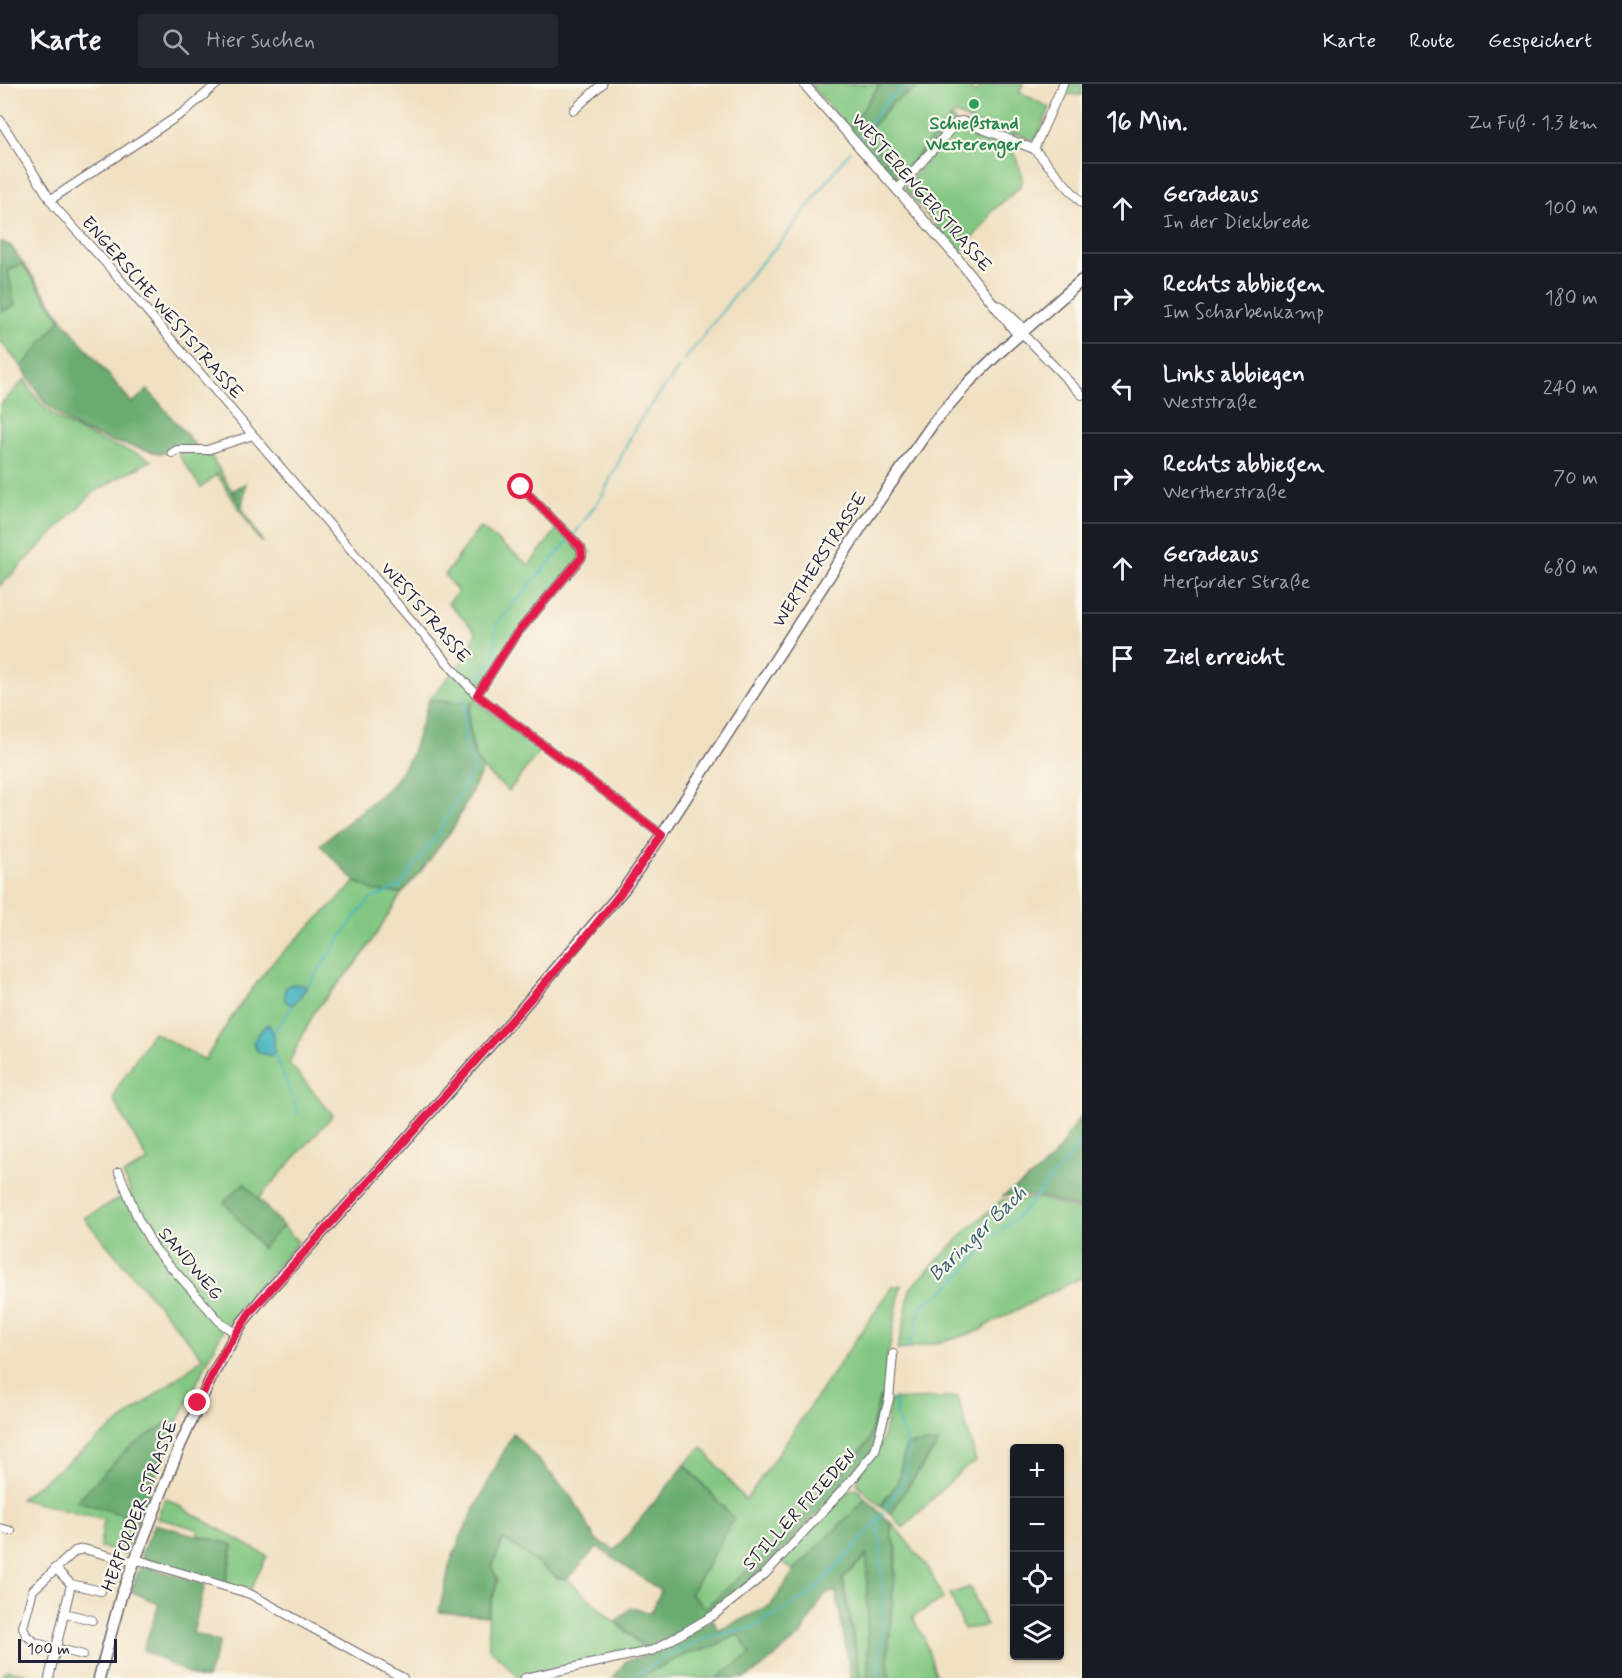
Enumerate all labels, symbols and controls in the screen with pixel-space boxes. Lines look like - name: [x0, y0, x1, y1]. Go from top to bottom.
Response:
- search box: [138, 14, 558, 68]
- text: Karte: [30, 23, 102, 60]
- icon: search: [159, 25, 192, 58]
- text: Hier suchen: [207, 27, 315, 55]
- text: Karte: [1323, 27, 1376, 55]
- text: Route: [1409, 27, 1455, 55]
- text: Gespeichert: [1488, 27, 1592, 55]
- marker: Schießstand Westerenger: [967, 97, 981, 111]
- text: 16 Min.: [1106, 106, 1188, 140]
- street label: WESTERENGERSTRASSE: [845, 109, 997, 278]
- text: Zu Fuß · 1.3 km: [1467, 110, 1598, 137]
- place label: Schießstand Westerenger: [925, 112, 1023, 159]
- text: Geradeaus: [1163, 181, 1258, 209]
- icon: ahead: [1106, 192, 1139, 225]
- text: 100 m: [1544, 195, 1598, 222]
- text: In der Diekbrede: [1163, 209, 1310, 236]
- street label: ENGERSCHE WESTSTRASSE: [76, 211, 248, 405]
- text: Rechts abbiegen: [1163, 271, 1324, 299]
- icon: right: [1106, 282, 1139, 315]
- text: 180 m: [1545, 285, 1598, 312]
- text: Im Scharbenkamp: [1163, 299, 1324, 326]
- text: Links abbiegen: [1163, 361, 1305, 389]
- icon: left: [1106, 372, 1139, 405]
- text: 240 m: [1543, 375, 1598, 402]
- text: Weststraße: [1163, 389, 1257, 416]
- text: Rechts abbiegen: [1163, 451, 1324, 479]
- icon: right: [1106, 462, 1139, 495]
- text: 70 m: [1553, 465, 1598, 492]
- route start: [507, 473, 533, 499]
- text: Wertherstraße: [1163, 479, 1287, 506]
- street label: WERTHERSTRASSE: [767, 487, 873, 632]
- text: Geradeaus: [1163, 541, 1258, 569]
- icon: ahead: [1106, 552, 1139, 585]
- text: 680 m: [1543, 555, 1598, 582]
- street label: WESTSTRASSE: [375, 558, 475, 669]
- text: Herforder Straße: [1163, 569, 1310, 596]
- icon: arrive: [1106, 642, 1139, 675]
- text: Ziel erreicht: [1163, 644, 1285, 672]
- water label: Baringer Bach: [923, 1180, 1033, 1288]
- street label: SANDWEG: [152, 1222, 228, 1306]
- route end: [184, 1389, 210, 1415]
- street label: HERFORDER STRASSE: [96, 1417, 184, 1595]
- street label: STILLER FRIEDEN: [738, 1444, 863, 1576]
- map controls: [1010, 1444, 1064, 1660]
- button: +: [1010, 1444, 1064, 1498]
- button: −: [1010, 1498, 1064, 1552]
- button: locate: [1010, 1552, 1064, 1606]
- button: layers: [1010, 1606, 1064, 1660]
- scale bar: [18, 1636, 117, 1664]
- text: 100 m: [27, 1639, 70, 1660]

